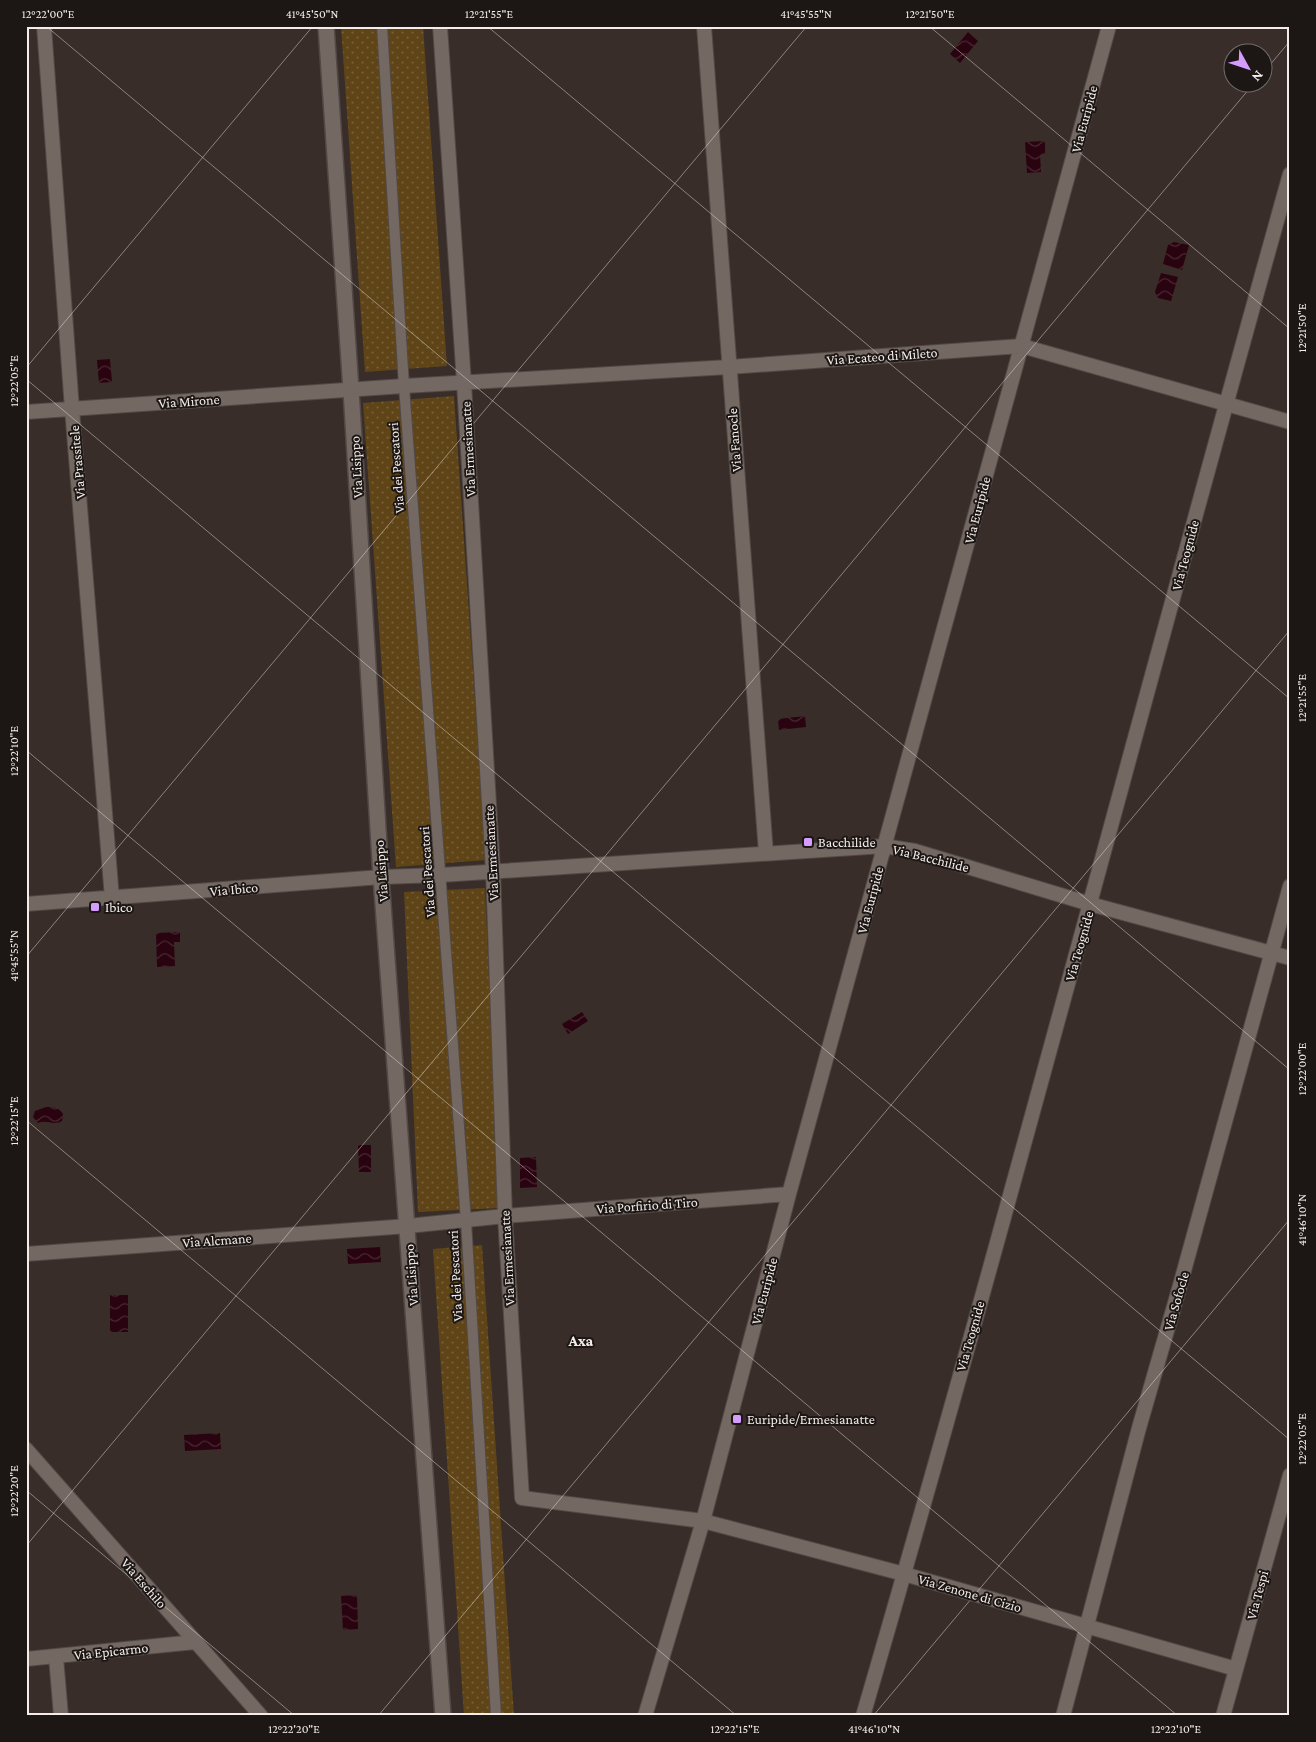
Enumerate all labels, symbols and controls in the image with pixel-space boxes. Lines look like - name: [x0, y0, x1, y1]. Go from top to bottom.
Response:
- text: 12°22'00"E: [22, 7, 75, 21]
- text: 41°45'50"N: [286, 7, 338, 21]
- text: 12°21'55"E: [465, 7, 513, 21]
- text: 41°45'55"N: [780, 7, 832, 21]
- text: 12°21'50"E: [906, 7, 955, 21]
- north arrow: [1224, 42, 1274, 92]
- text: N: [1248, 68, 1267, 86]
- street label: Via Euripide: [1067, 84, 1101, 154]
- text: 12°21'50"E: [1295, 303, 1309, 352]
- street label: Via Ecateo di Mileto: [826, 344, 938, 368]
- text: 12°22'05"E: [7, 355, 21, 407]
- street label: Via Mirone: [158, 391, 220, 411]
- street label: Via Ermesianatte: [458, 401, 478, 497]
- street label: Via Fanocle: [724, 408, 744, 472]
- street label: Via dei Pescatori: [385, 422, 407, 514]
- street label: Via Prassitele: [66, 424, 88, 500]
- street label: Via Lisippo: [346, 436, 366, 498]
- street label: Via Euripide: [960, 475, 994, 545]
- street label: Via Teognide: [1168, 518, 1202, 592]
- text: 12°21'55"E: [1295, 674, 1309, 722]
- text: 12°22'10"E: [7, 726, 21, 776]
- street label: Via Ermesianatte: [481, 805, 501, 901]
- street label: Via dei Pescatori: [416, 826, 438, 918]
- place label: Bacchilide: [818, 834, 876, 850]
- marker: Bacchilide: [802, 836, 814, 848]
- street label: Via Lisippo: [371, 839, 391, 902]
- street label: Via Bacchilide: [891, 841, 971, 875]
- street label: Via Euripide: [853, 865, 887, 935]
- street label: Via Ibico: [209, 879, 259, 899]
- place label: Ibico: [105, 899, 133, 915]
- marker: Ibico: [89, 901, 101, 913]
- street label: Via Teognide: [1061, 909, 1097, 983]
- text: 41°45'55"N: [7, 930, 21, 982]
- text: 12°22'00"E: [1295, 1042, 1309, 1095]
- text: 12°22'15"E: [7, 1096, 21, 1145]
- street label: Via Porfirio di Tiro: [596, 1193, 698, 1217]
- text: 41°46'10"N: [1295, 1194, 1309, 1246]
- street label: Via Ermesianatte: [497, 1210, 517, 1306]
- street label: Via Alcmane: [182, 1230, 252, 1250]
- street label: Via dei Pescatori: [445, 1230, 465, 1322]
- street label: Via Lisippo: [401, 1243, 421, 1306]
- street label: Via Euripide: [747, 1256, 781, 1326]
- street label: Via Sofocle: [1160, 1270, 1192, 1332]
- street label: Via Teognide: [952, 1299, 988, 1373]
- district label: Axa: [568, 1332, 594, 1349]
- place label: Euripide/Ermesianatte: [747, 1411, 875, 1427]
- marker: Euripide/Ermesianatte: [731, 1413, 743, 1425]
- text: 12°22'05"E: [1295, 1413, 1309, 1465]
- text: 12°22'20"E: [7, 1465, 21, 1517]
- street label: Via Eschilo: [118, 1555, 170, 1611]
- street label: Via Tespi: [1243, 1568, 1271, 1621]
- street label: Via Zenone di Cizio: [916, 1571, 1024, 1615]
- street label: Via Epicarmo: [73, 1639, 149, 1663]
- text: 12°22'20"E: [268, 1722, 320, 1736]
- text: 12°22'15"E: [711, 1722, 760, 1736]
- text: 41°46'10"N: [848, 1722, 900, 1736]
- text: 12°22'10"E: [1151, 1722, 1201, 1736]

